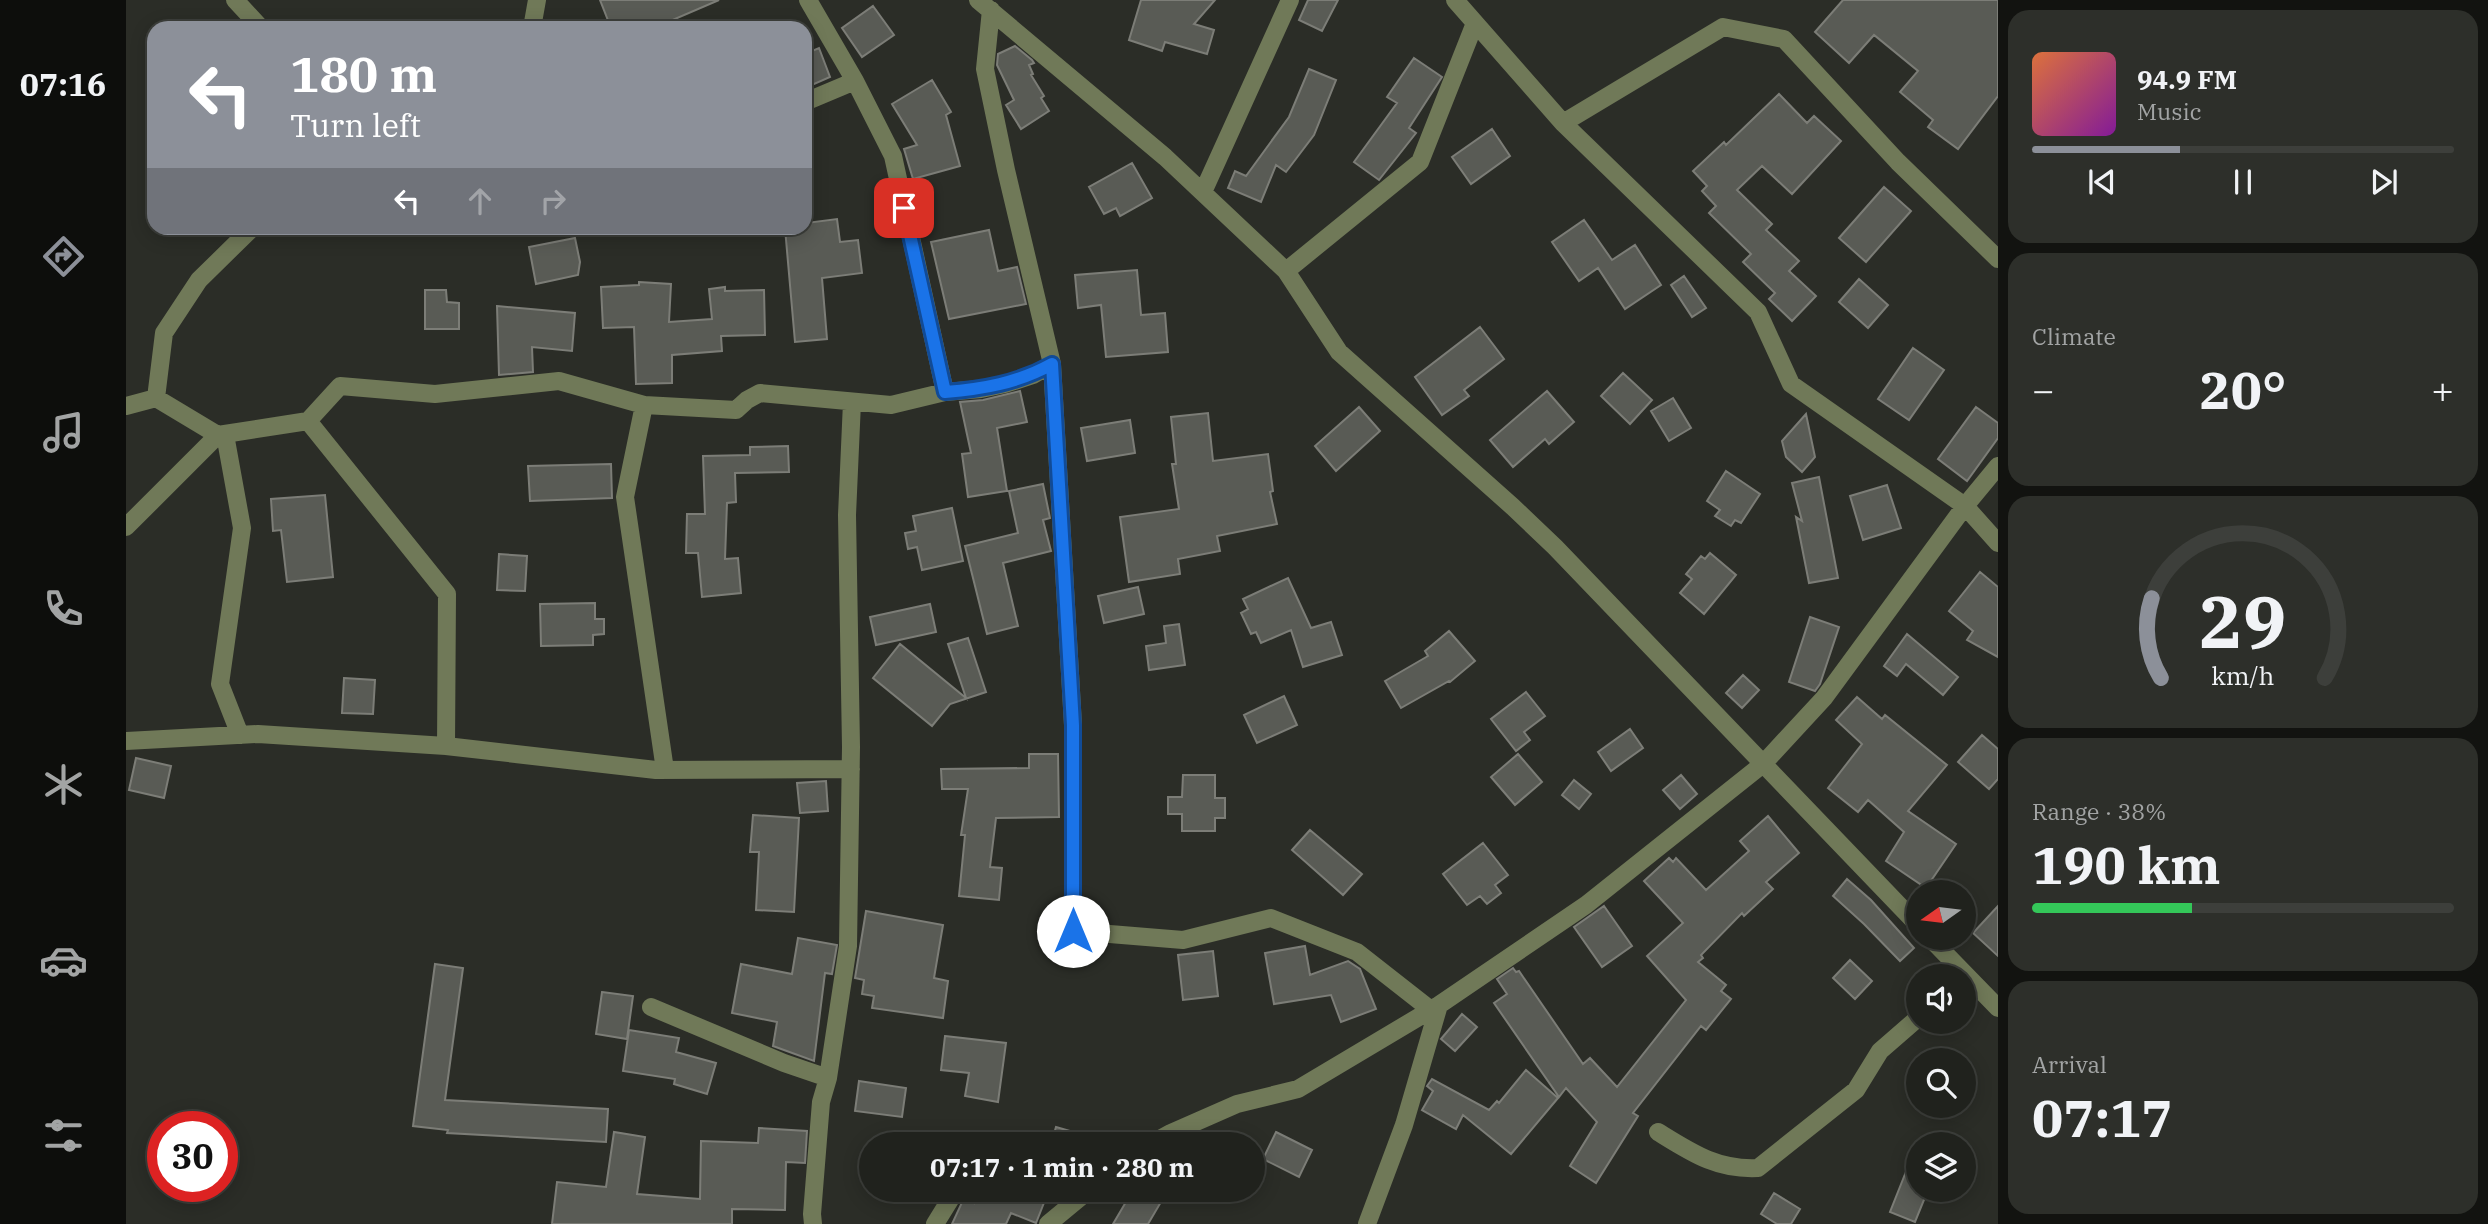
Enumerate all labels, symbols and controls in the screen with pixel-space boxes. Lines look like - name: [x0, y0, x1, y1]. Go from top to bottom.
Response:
- text: 180 m: [290, 42, 437, 105]
- icon: left: [175, 49, 266, 140]
- text: 94.9 FM: [2137, 62, 2237, 96]
- text: 07:16: [20, 63, 106, 105]
- text: Music: [2137, 96, 2202, 126]
- text: Turn left: [290, 104, 421, 146]
- icon: previous: [2083, 163, 2121, 201]
- icon: pause: [2224, 163, 2262, 201]
- icon: next: [2365, 163, 2403, 201]
- pin: [874, 178, 934, 238]
- icon: left: [388, 182, 426, 220]
- icon: ahead: [461, 182, 499, 220]
- icon: right: [534, 182, 572, 220]
- icon: arrive: [885, 189, 923, 227]
- icon: directions: [39, 232, 88, 281]
- text: Climate: [2032, 321, 2116, 351]
- text: 20°: [2200, 356, 2286, 423]
- text: −: [2032, 365, 2055, 414]
- text: +: [2431, 365, 2454, 414]
- icon: music: [39, 408, 88, 457]
- text: 29: [2199, 573, 2287, 668]
- icon: phone: [39, 584, 88, 633]
- text: km/h: [2211, 659, 2275, 692]
- icon: climate: [39, 760, 88, 809]
- text: Range · 38%: [2032, 796, 2166, 826]
- text: 190 km: [2032, 831, 2221, 898]
- north arrow: [1906, 880, 1976, 950]
- map controls: [1906, 880, 1976, 1202]
- position arrow: [1036, 894, 1110, 968]
- icon: car: [39, 936, 88, 985]
- button: sound: [1906, 964, 1976, 1034]
- button: search: [1906, 1048, 1976, 1118]
- text: Arrival: [2032, 1049, 2107, 1079]
- text: 07:17: [2032, 1084, 2173, 1151]
- icon: filters: [39, 1111, 88, 1160]
- speed limit sign: 30: [147, 1111, 238, 1202]
- button: layers: [1906, 1132, 1976, 1202]
- text: 07:17 · 1 min · 280 m: [930, 1150, 1194, 1184]

